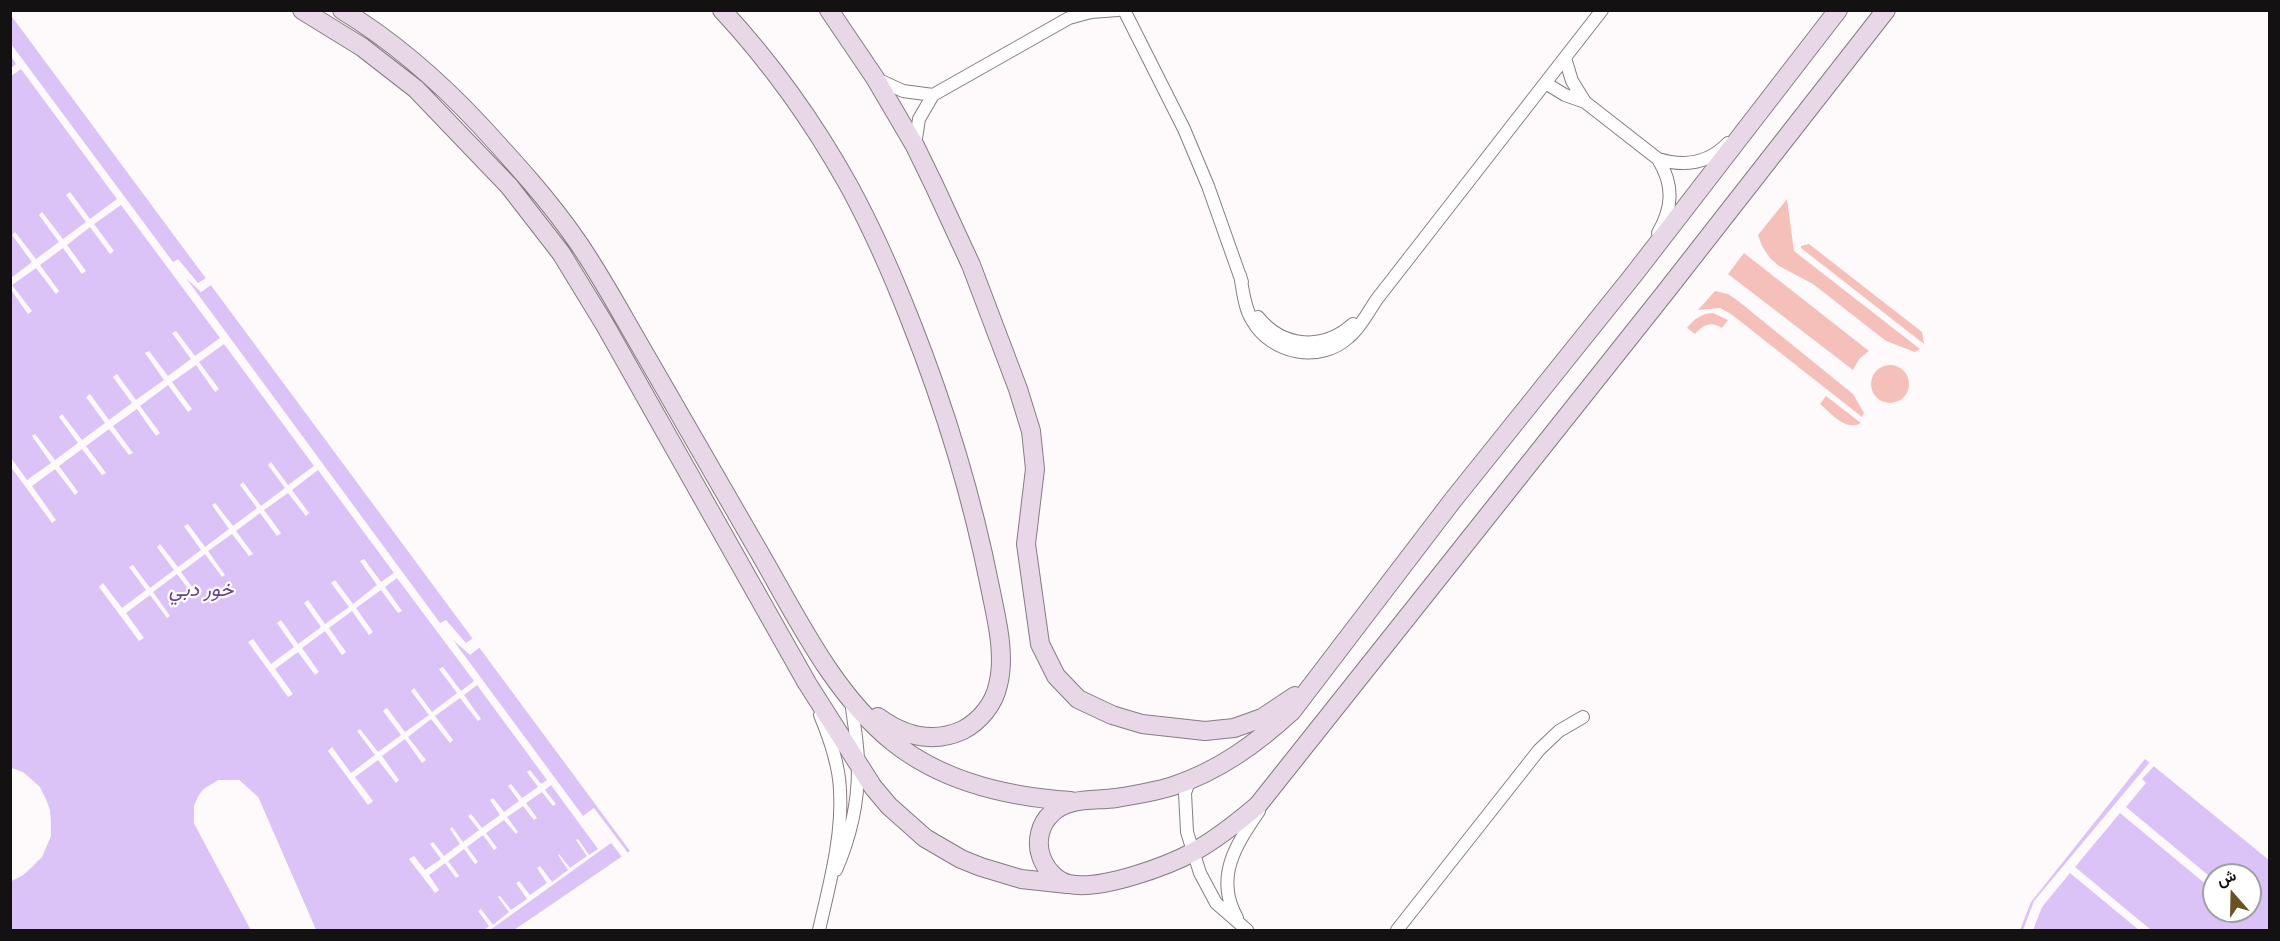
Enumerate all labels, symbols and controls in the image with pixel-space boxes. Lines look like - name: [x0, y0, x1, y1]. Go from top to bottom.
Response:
- water label: خور دبي: [169, 579, 233, 603]
- north arrow: [2202, 863, 2262, 923]
- text: ش: [2214, 864, 2239, 892]

